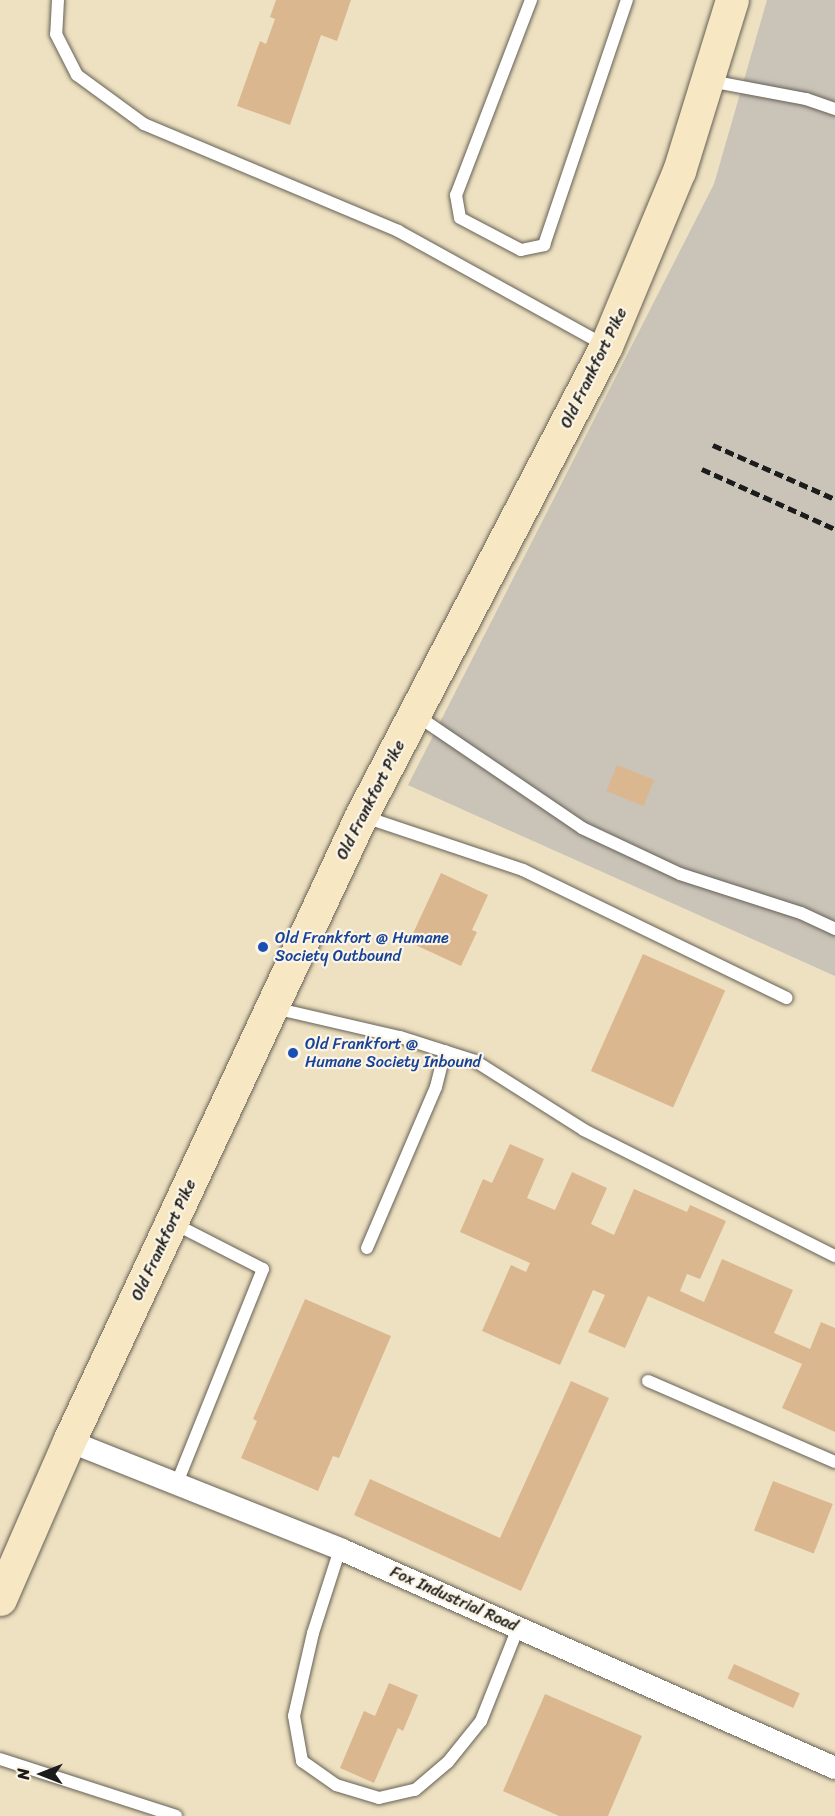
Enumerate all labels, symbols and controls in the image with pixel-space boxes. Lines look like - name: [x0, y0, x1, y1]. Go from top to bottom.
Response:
- street label: Old Frankfort Pike: [557, 305, 631, 431]
- street label: Old Frankfort Pike: [333, 737, 409, 863]
- place label: Old Frankfort @ Humane Society Outbound: [275, 928, 448, 966]
- marker: Old Frankfort @ Humane Society Outbound: [256, 940, 270, 954]
- place label: Old Frankfort @ Humane Society Inbound: [305, 1034, 481, 1072]
- marker: Old Frankfort @ Humane Society Inbound: [286, 1046, 300, 1060]
- street label: Old Frankfort Pike: [128, 1176, 200, 1304]
- street label: Fox Industrial Road: [388, 1562, 520, 1636]
- north arrow: [12, 1744, 72, 1804]
- text: N: [9, 1768, 38, 1780]

